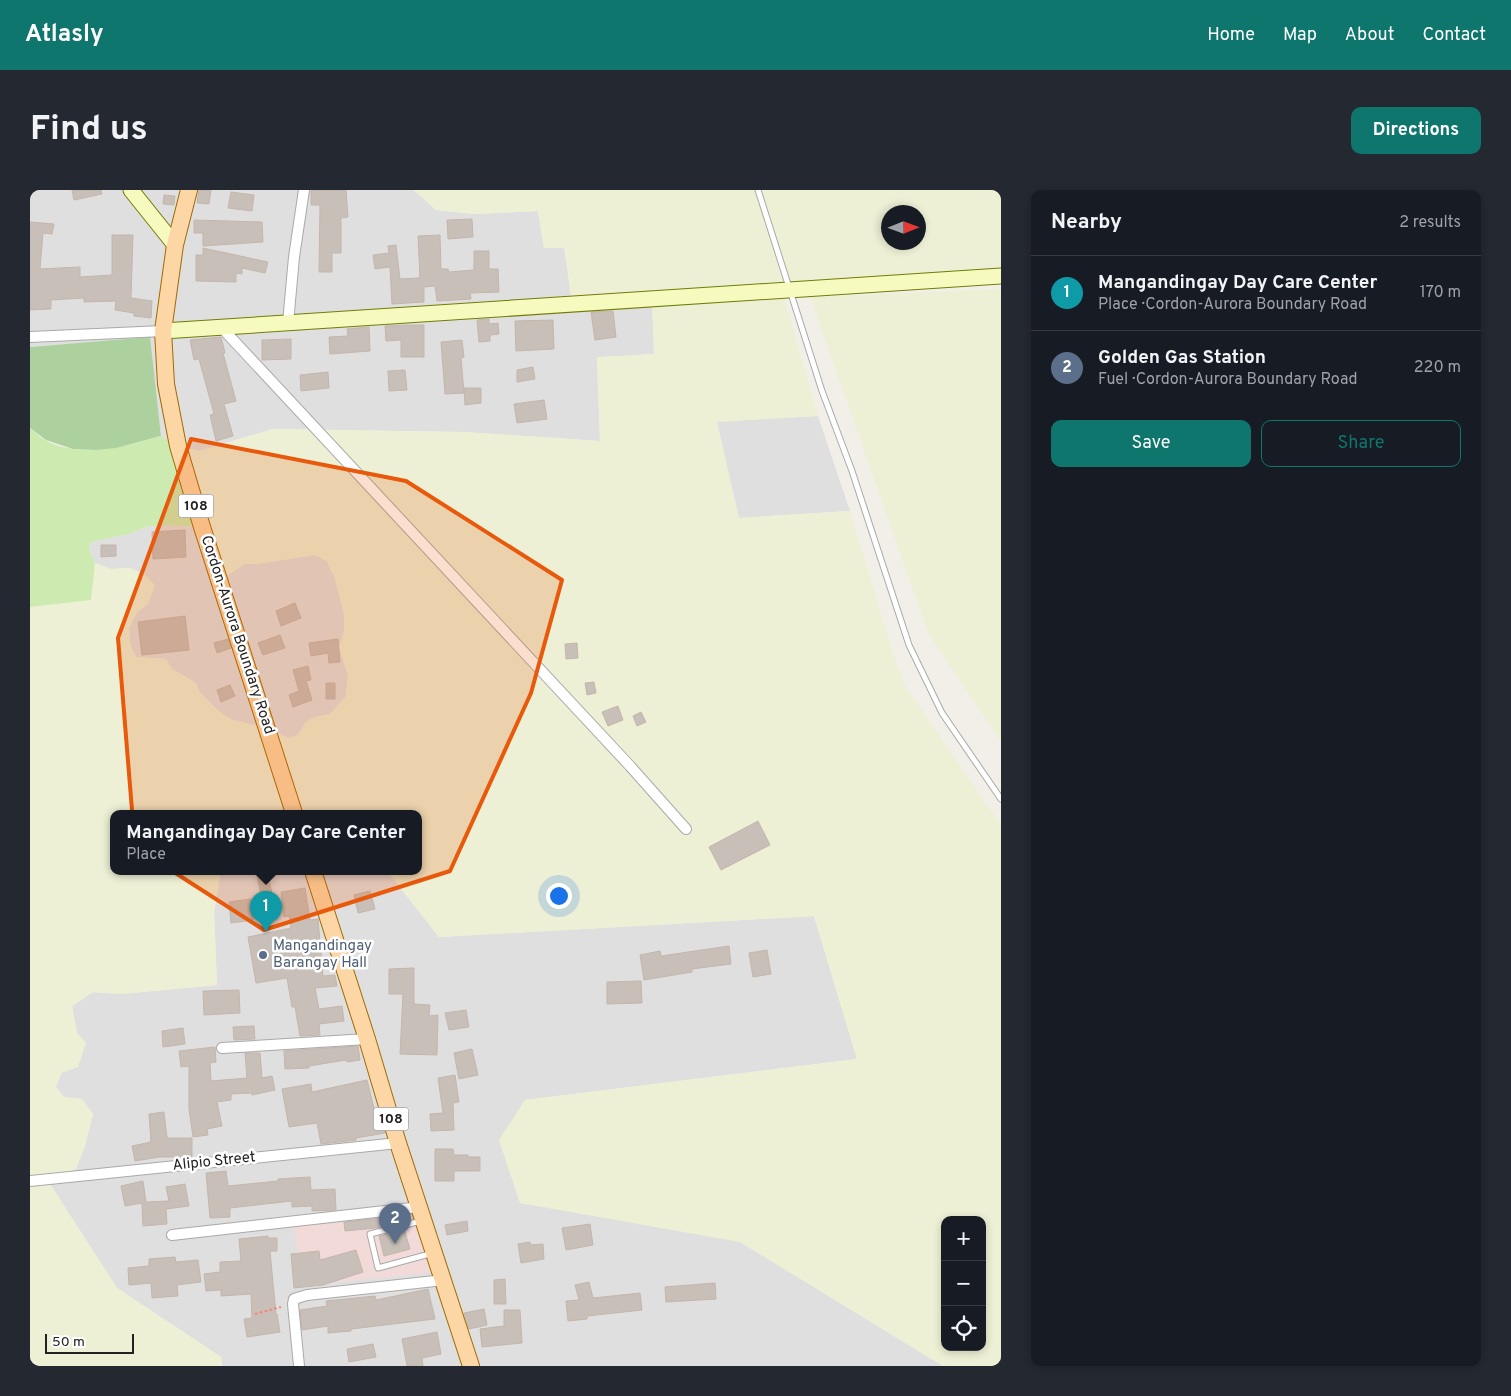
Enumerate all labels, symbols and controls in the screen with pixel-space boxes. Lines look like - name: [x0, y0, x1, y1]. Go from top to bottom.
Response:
- text: Atlasly: [25, 20, 104, 50]
- text: Home: [1207, 24, 1255, 47]
- text: Map: [1283, 24, 1317, 47]
- text: About: [1345, 24, 1394, 47]
- text: Contact: [1422, 24, 1486, 47]
- button: Directions: [1351, 107, 1481, 154]
- text: Find us: [30, 108, 148, 152]
- north arrow: [881, 205, 926, 250]
- text: Nearby: [1051, 209, 1122, 236]
- text: 2 results: [1399, 213, 1461, 233]
- text: Mangandingay Day Care Center: [1098, 271, 1377, 295]
- text: 1: [1064, 283, 1070, 303]
- text: 170 m: [1420, 283, 1461, 303]
- text: Place · Cordon-Aurora Boundary Road: [1098, 295, 1367, 315]
- text: Golden Gas Station: [1098, 346, 1266, 370]
- text: 2: [1062, 358, 1072, 378]
- text: 220 m: [1414, 358, 1461, 378]
- text: Fuel · Cordon-Aurora Boundary Road: [1098, 370, 1358, 390]
- button: Save: [1051, 420, 1251, 467]
- button: Share: [1261, 420, 1461, 467]
- road number: 108: [178, 494, 214, 518]
- street label: Cordon-Aurora Boundary Road: [196, 533, 278, 737]
- popup: [110, 810, 422, 875]
- text: Mangandingay Day Care Center: [126, 821, 406, 845]
- text: Place: [126, 845, 166, 865]
- your location: [546, 883, 572, 909]
- pin: 1: [250, 891, 282, 932]
- place label: Mangandingay Barangay Hall: [273, 937, 372, 973]
- marker: Mangandingay Barangay Hall: [257, 949, 269, 961]
- road number: 108: [374, 1108, 408, 1131]
- street label: Alipio Street: [172, 1148, 256, 1176]
- pin: 2: [379, 1203, 411, 1244]
- map controls: [941, 1216, 986, 1351]
- button: +: [941, 1216, 986, 1261]
- button: −: [941, 1261, 986, 1306]
- button: locate: [941, 1306, 986, 1351]
- scale bar: [45, 1331, 134, 1354]
- text: 50 m: [52, 1334, 85, 1351]

